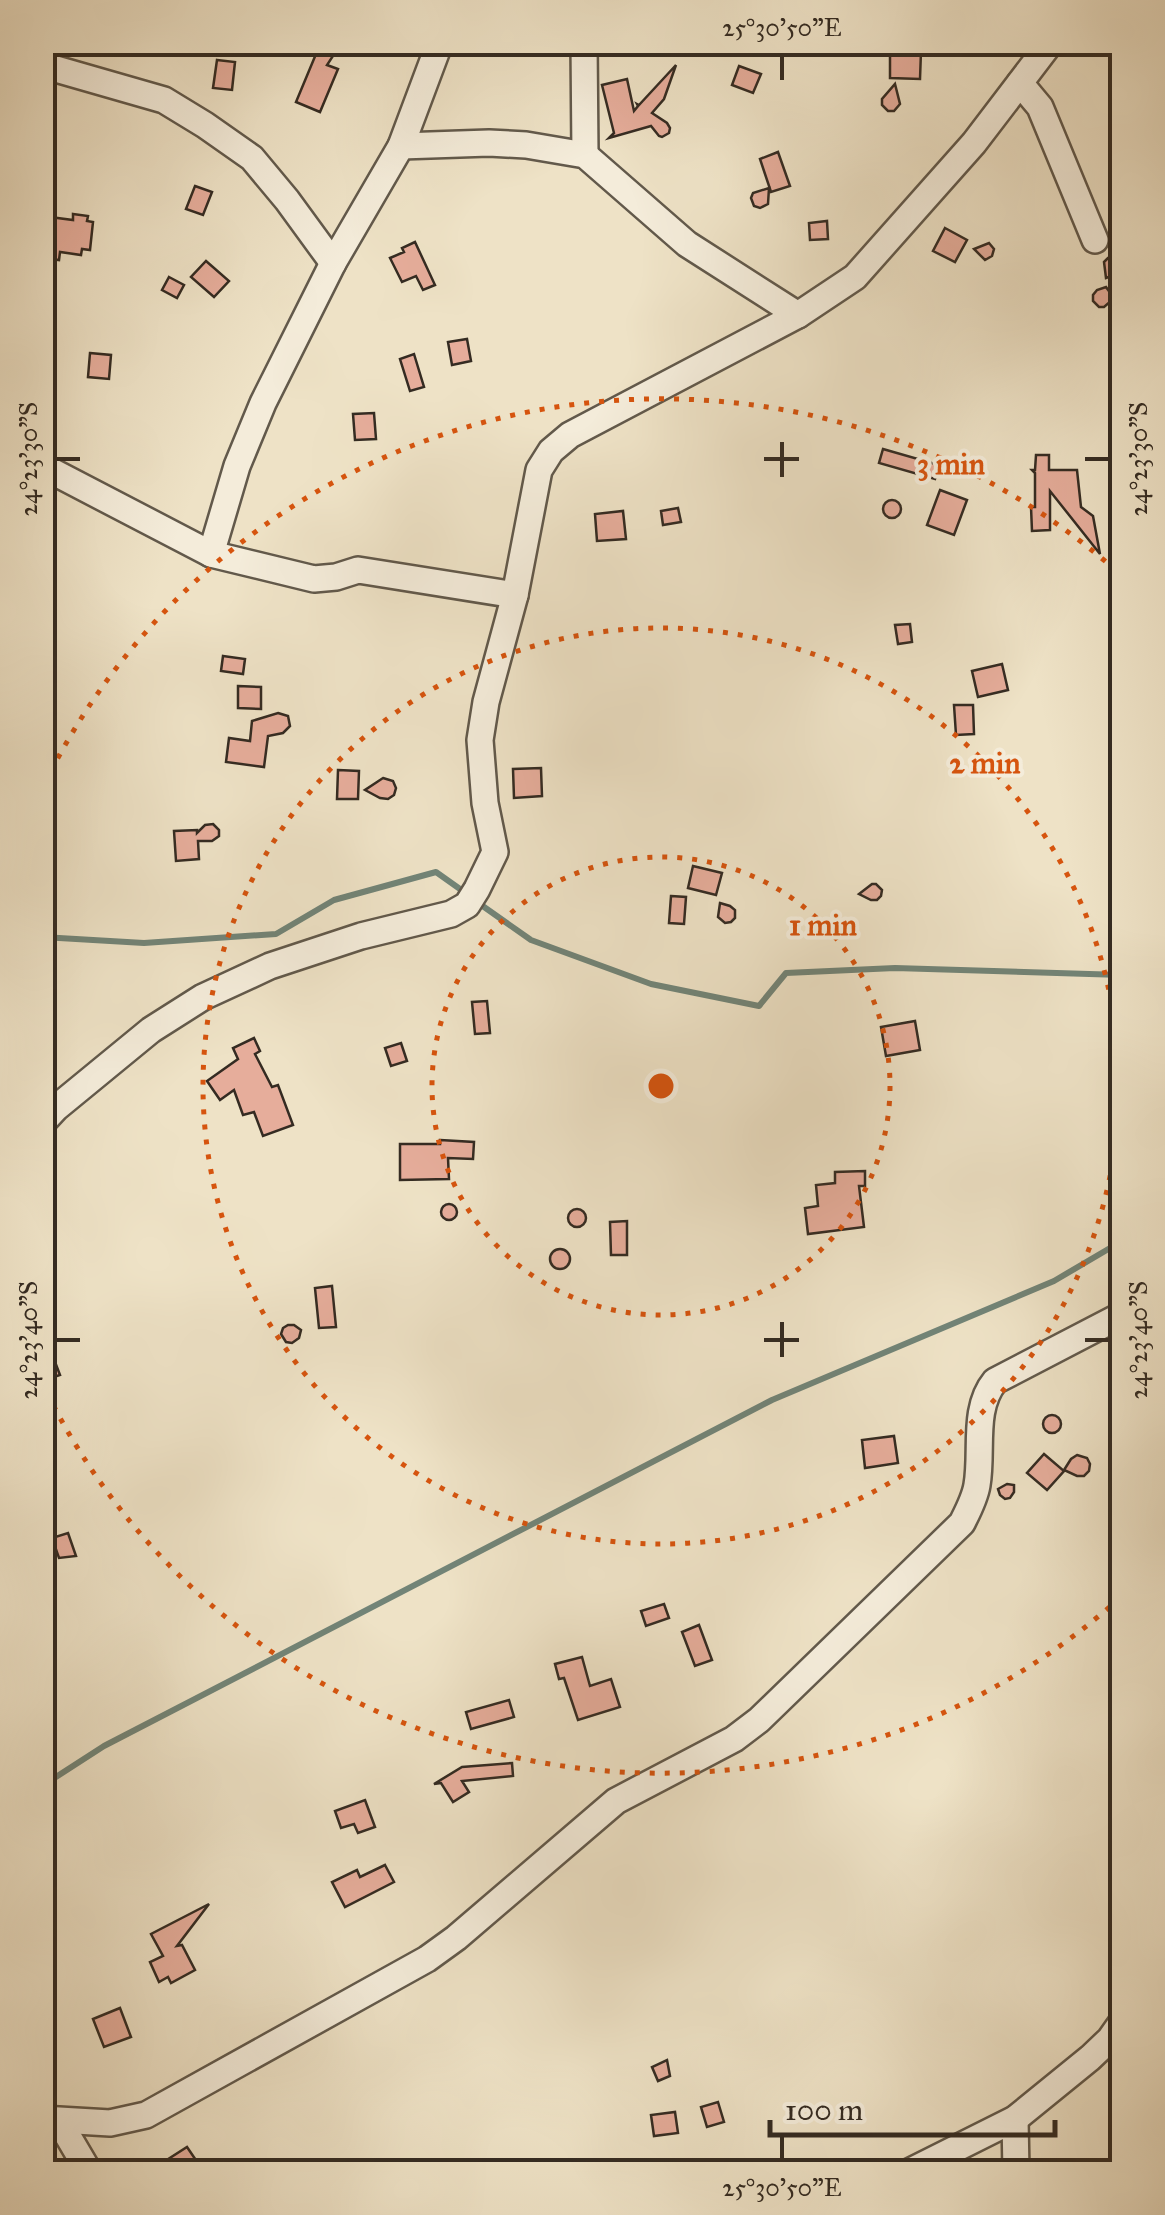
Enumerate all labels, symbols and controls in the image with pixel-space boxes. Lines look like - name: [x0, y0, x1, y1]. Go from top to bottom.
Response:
- text: 25°30'50"E: [722, 12, 842, 43]
- text: 24°23'30"S: [13, 402, 44, 516]
- text: 24°23'30"S: [1123, 402, 1154, 516]
- text: 3 min: [917, 446, 986, 482]
- text: 2 min: [950, 745, 1021, 781]
- text: 1 min: [789, 907, 858, 943]
- centre of rings: [643, 1068, 679, 1104]
- text: 24°23'40"S: [13, 1281, 44, 1399]
- text: 24°23'40"S: [1123, 1281, 1154, 1399]
- scale bar: [770, 2075, 1055, 2137]
- text: 100 m: [785, 2092, 863, 2128]
- text: 25°30'50"E: [722, 2172, 842, 2203]

